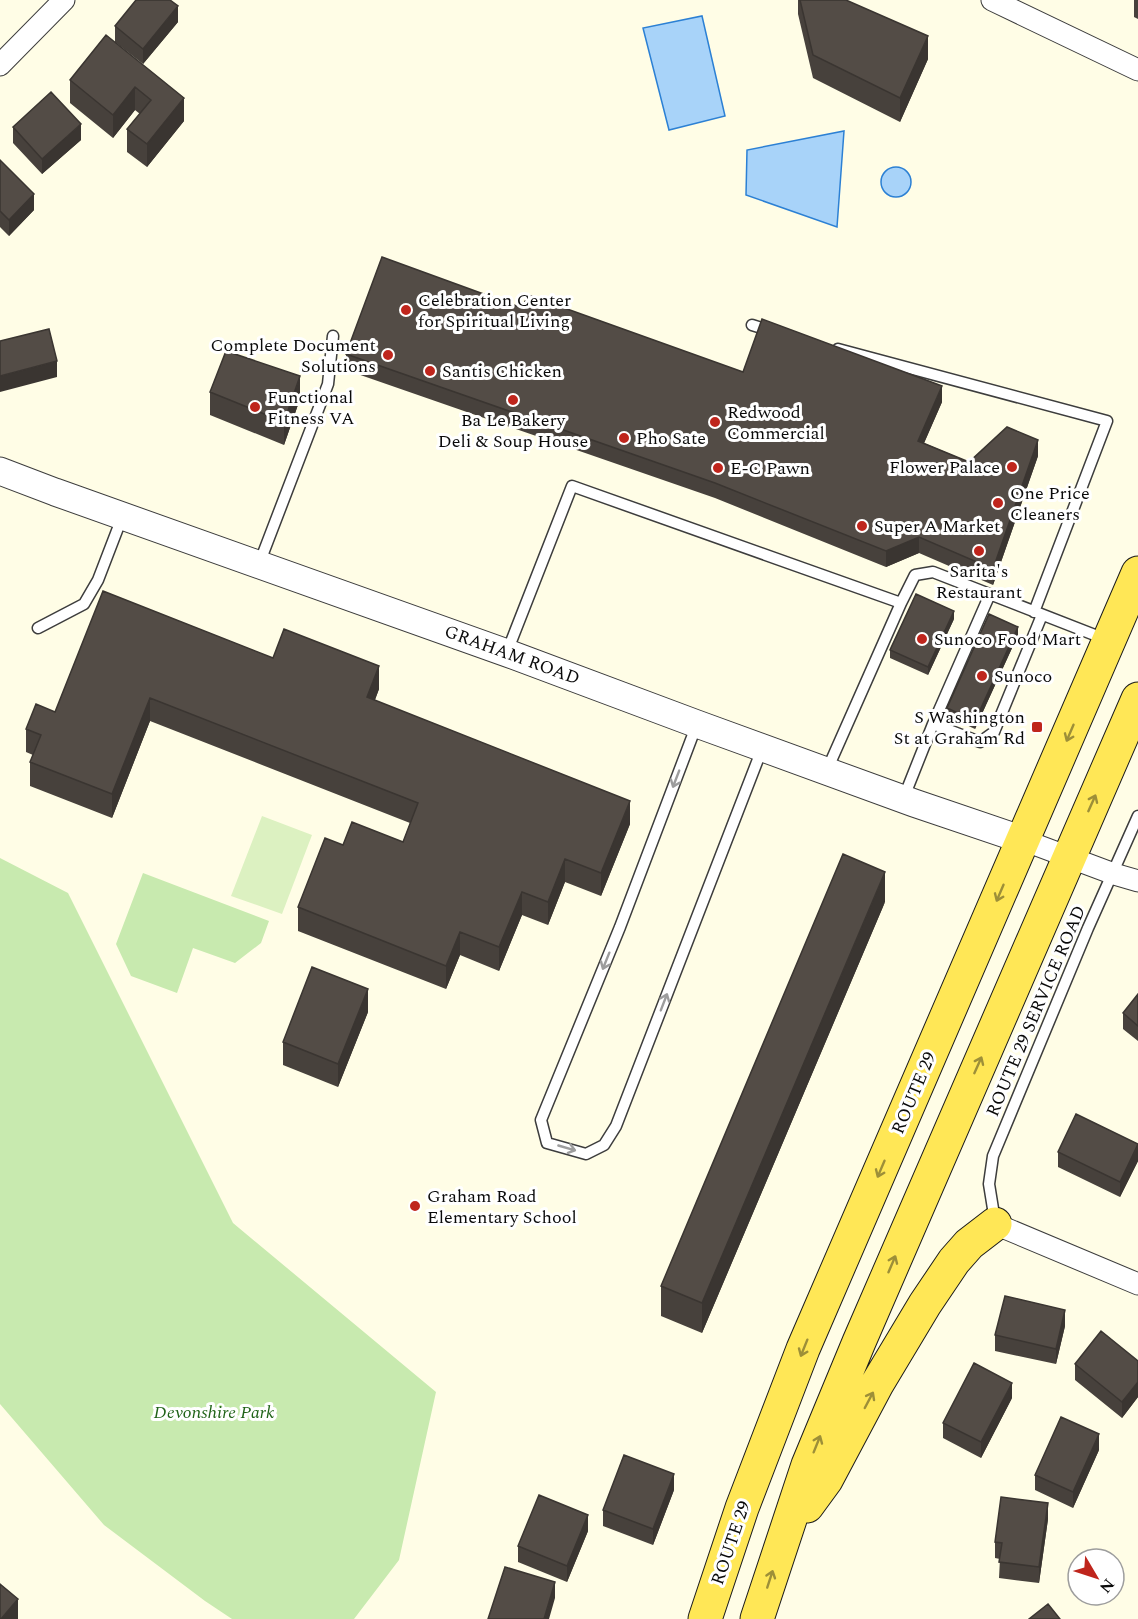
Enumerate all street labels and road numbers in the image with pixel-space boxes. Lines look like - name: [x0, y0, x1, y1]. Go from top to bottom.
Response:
- street label: GRAHAM ROAD: [440, 618, 584, 692]
- street label: ROUTE 29 SERVICE ROAD: [979, 901, 1093, 1121]
- street label: ROUTE 29: [885, 1048, 943, 1138]
- street label: ROUTE 29: [704, 1497, 758, 1589]

